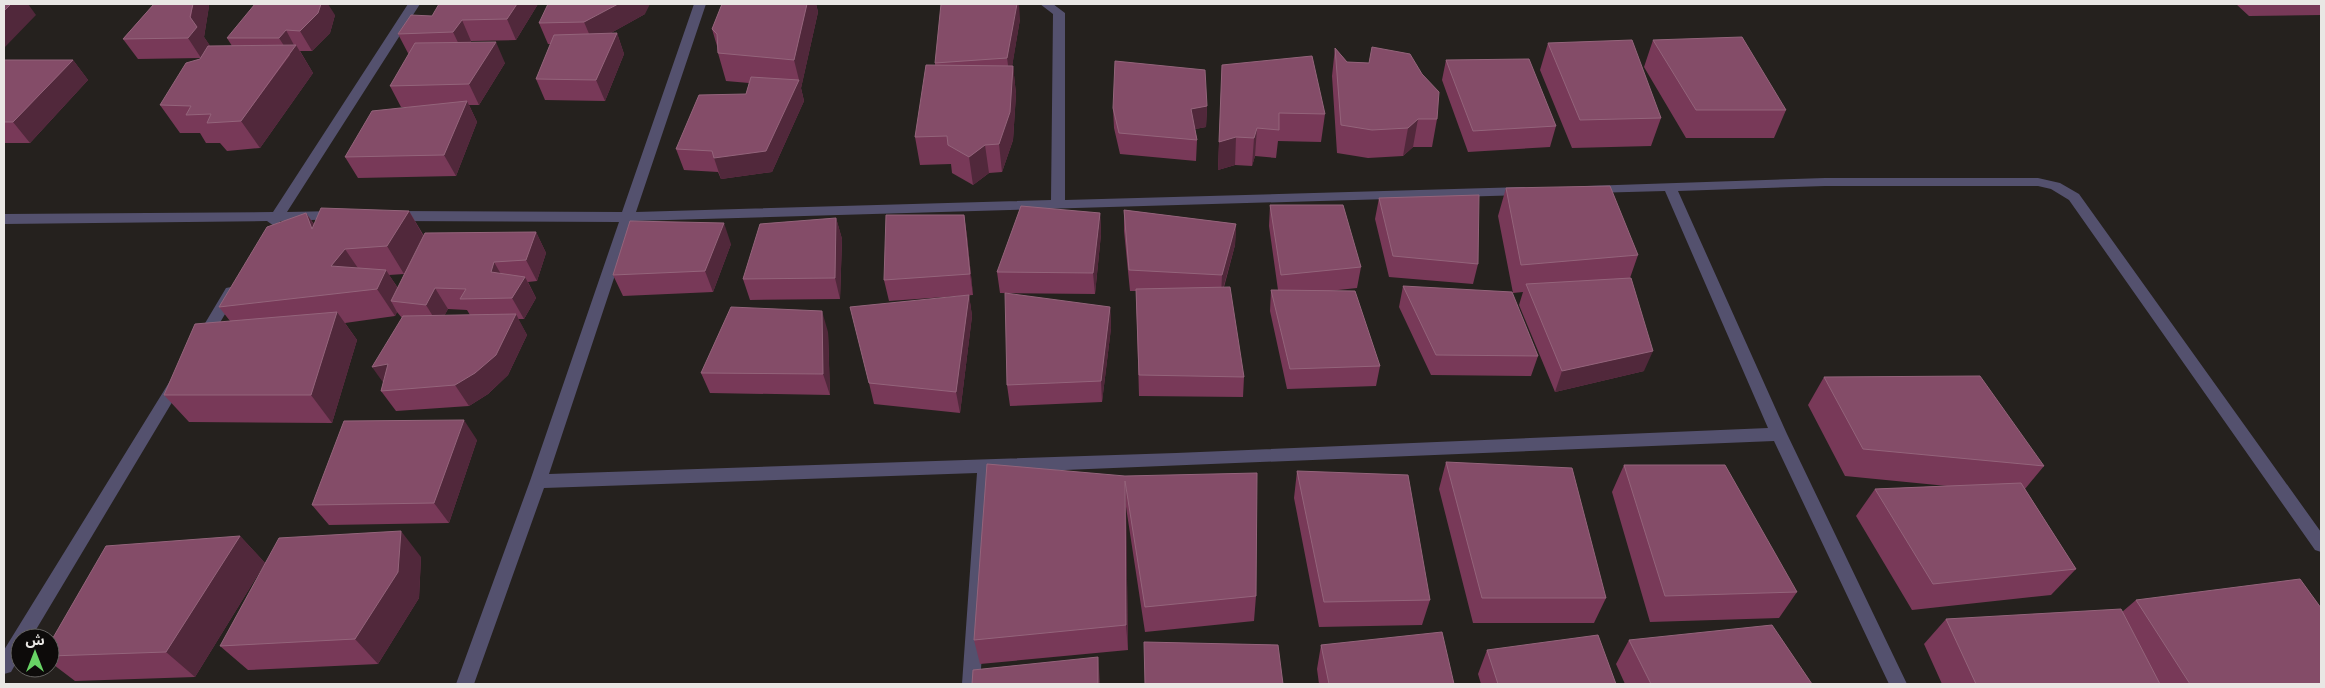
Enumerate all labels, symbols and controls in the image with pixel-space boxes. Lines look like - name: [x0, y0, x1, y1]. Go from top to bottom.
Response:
- north arrow: [10, 628, 60, 678]
- text: ش: [25, 632, 45, 648]

